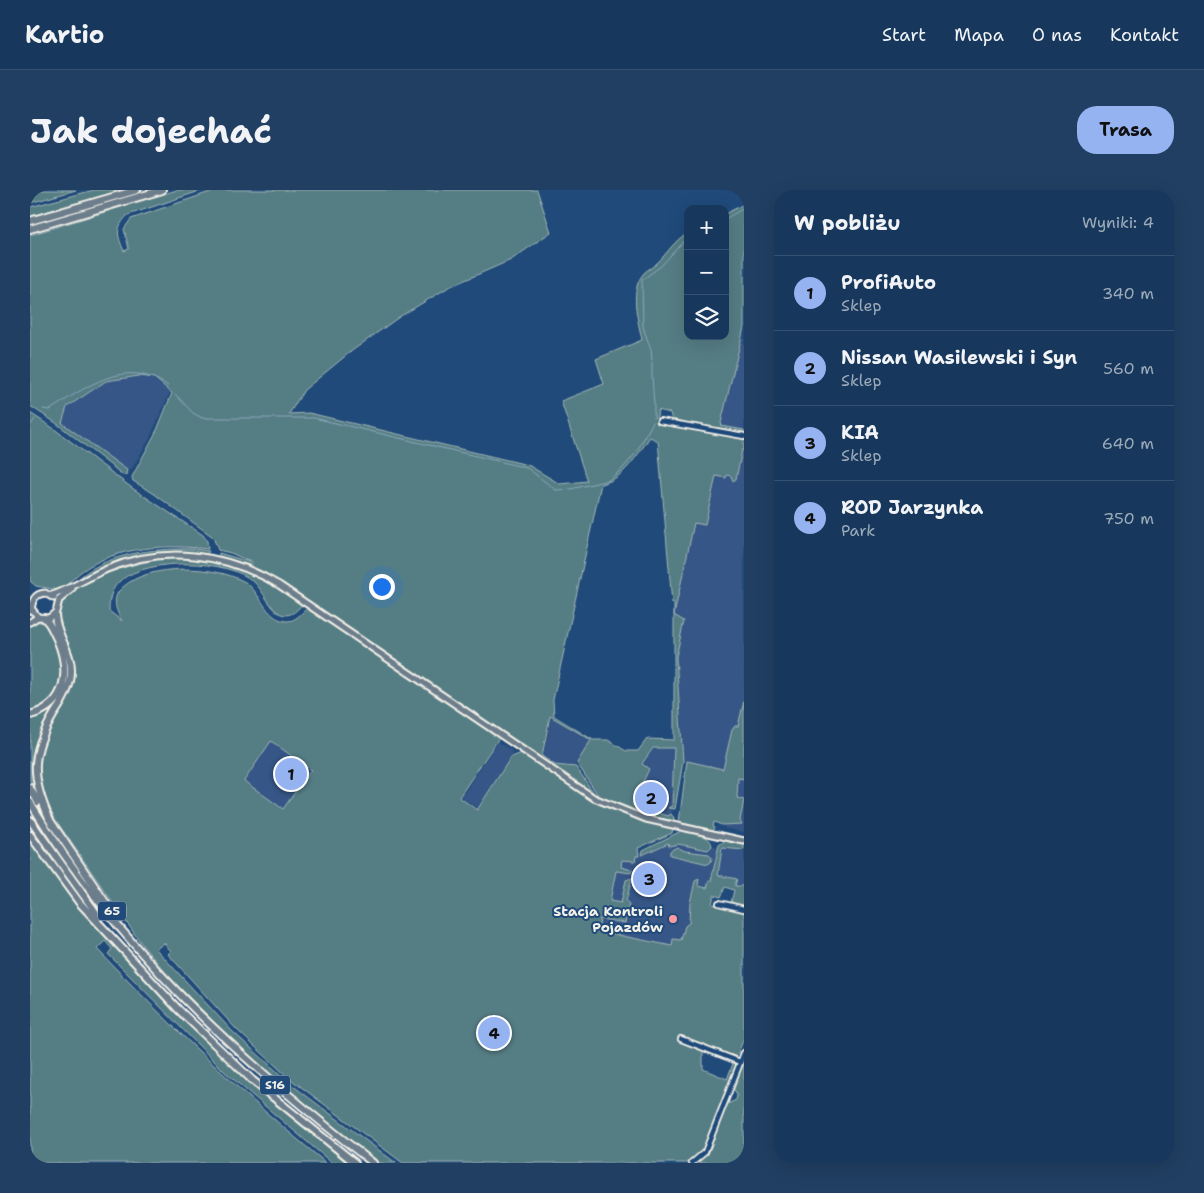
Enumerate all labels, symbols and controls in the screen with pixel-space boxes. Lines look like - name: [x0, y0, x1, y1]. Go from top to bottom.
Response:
- text: Kartio: [25, 19, 104, 51]
- text: Start: [882, 23, 926, 47]
- text: Mapa: [954, 23, 1004, 47]
- text: O nas: [1032, 23, 1082, 47]
- text: Kontakt: [1110, 23, 1179, 47]
- button: Trasa: [1077, 106, 1174, 154]
- text: Jak dojechać: [30, 107, 272, 154]
- map controls: [684, 205, 729, 340]
- button: +: [684, 205, 729, 250]
- text: W pobliżu: [794, 209, 901, 237]
- text: Wyniki: 4: [1082, 212, 1154, 233]
- button: −: [684, 250, 729, 295]
- text: ProfiAuto: [841, 270, 936, 295]
- text: 1: [806, 283, 814, 304]
- text: 340 m: [1102, 283, 1154, 304]
- button: layers: [684, 295, 729, 340]
- text: Sklep: [841, 295, 881, 316]
- text: Nissan Wasilewski i Syn: [841, 345, 1077, 370]
- text: 2: [804, 358, 816, 379]
- text: 560 m: [1103, 358, 1154, 379]
- text: Sklep: [841, 370, 881, 391]
- text: KIA: [841, 420, 879, 445]
- text: 3: [804, 433, 816, 454]
- text: 640 m: [1102, 433, 1154, 454]
- text: Sklep: [841, 445, 881, 466]
- text: ROD Jarzynka: [841, 495, 983, 520]
- text: 4: [804, 508, 816, 529]
- text: 750 m: [1103, 508, 1154, 529]
- text: Park: [841, 520, 875, 541]
- your location: [369, 574, 395, 600]
- pin: 1: [275, 755, 307, 793]
- pin: 2: [635, 779, 667, 817]
- pin: 3: [633, 860, 665, 898]
- road number: 65: [98, 901, 126, 920]
- place label: Stacja Kontroli Pojazdów: [553, 902, 663, 936]
- marker: Stacja Kontroli Pojazdów: [667, 913, 679, 925]
- pin: 4: [478, 1014, 510, 1052]
- road number: S16: [260, 1076, 290, 1094]

